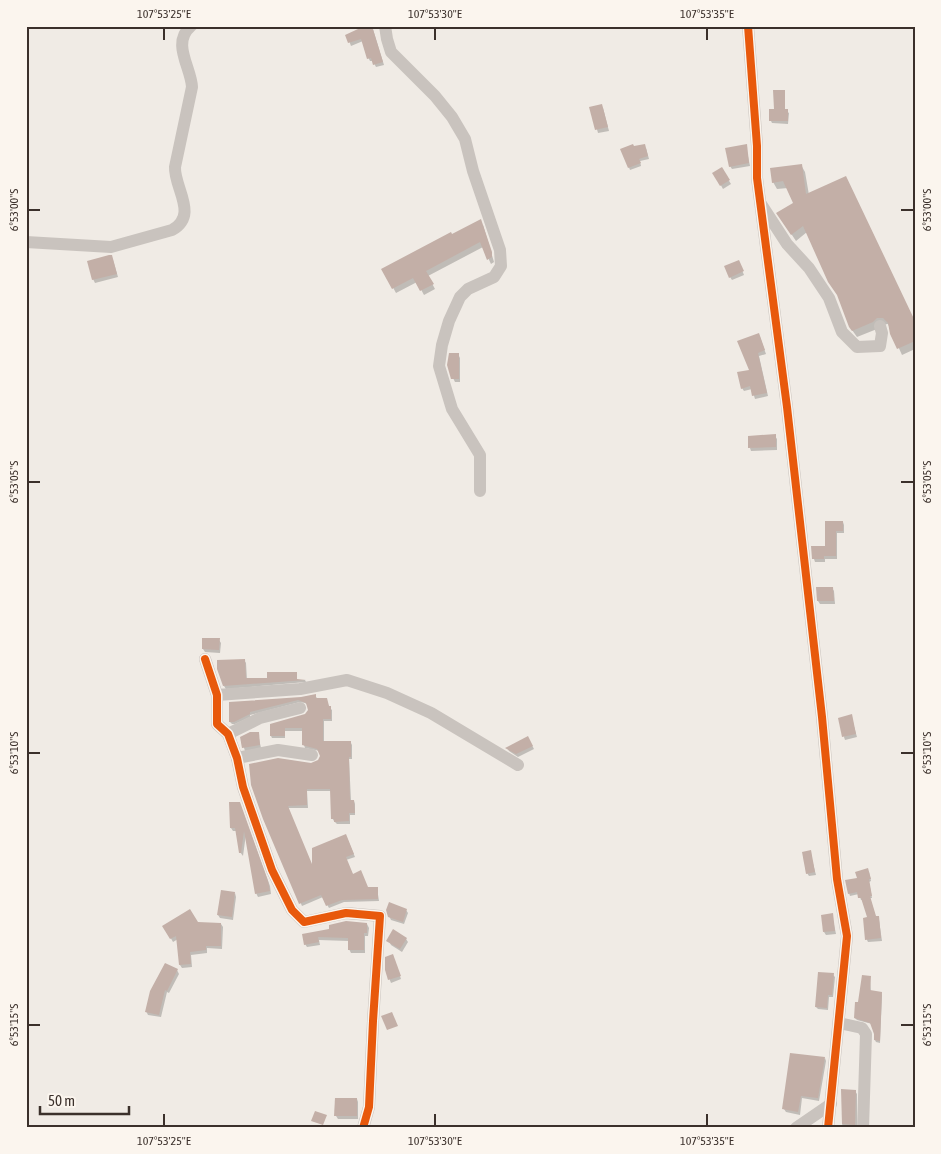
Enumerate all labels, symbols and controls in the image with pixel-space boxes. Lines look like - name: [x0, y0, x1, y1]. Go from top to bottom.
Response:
- text: 107°53'25"E: [137, 7, 191, 21]
- text: 107°53'30"E: [408, 7, 462, 21]
- text: 107°53'35"E: [680, 7, 734, 21]
- text: 6°53'00"S: [7, 189, 21, 231]
- text: 6°53'00"S: [920, 189, 934, 231]
- text: 6°53'05"S: [7, 461, 21, 503]
- text: 6°53'05"S: [920, 461, 934, 503]
- text: 6°53'10"S: [7, 732, 21, 774]
- text: 6°53'10"S: [920, 732, 934, 774]
- text: 6°53'15"S: [7, 1004, 21, 1046]
- text: 6°53'15"S: [920, 1004, 934, 1046]
- scale bar: [40, 1084, 129, 1116]
- text: 50 m: [48, 1092, 75, 1109]
- text: 107°53'25"E: [137, 1134, 191, 1148]
- text: 107°53'30"E: [408, 1134, 462, 1148]
- text: 107°53'35"E: [680, 1134, 734, 1148]

